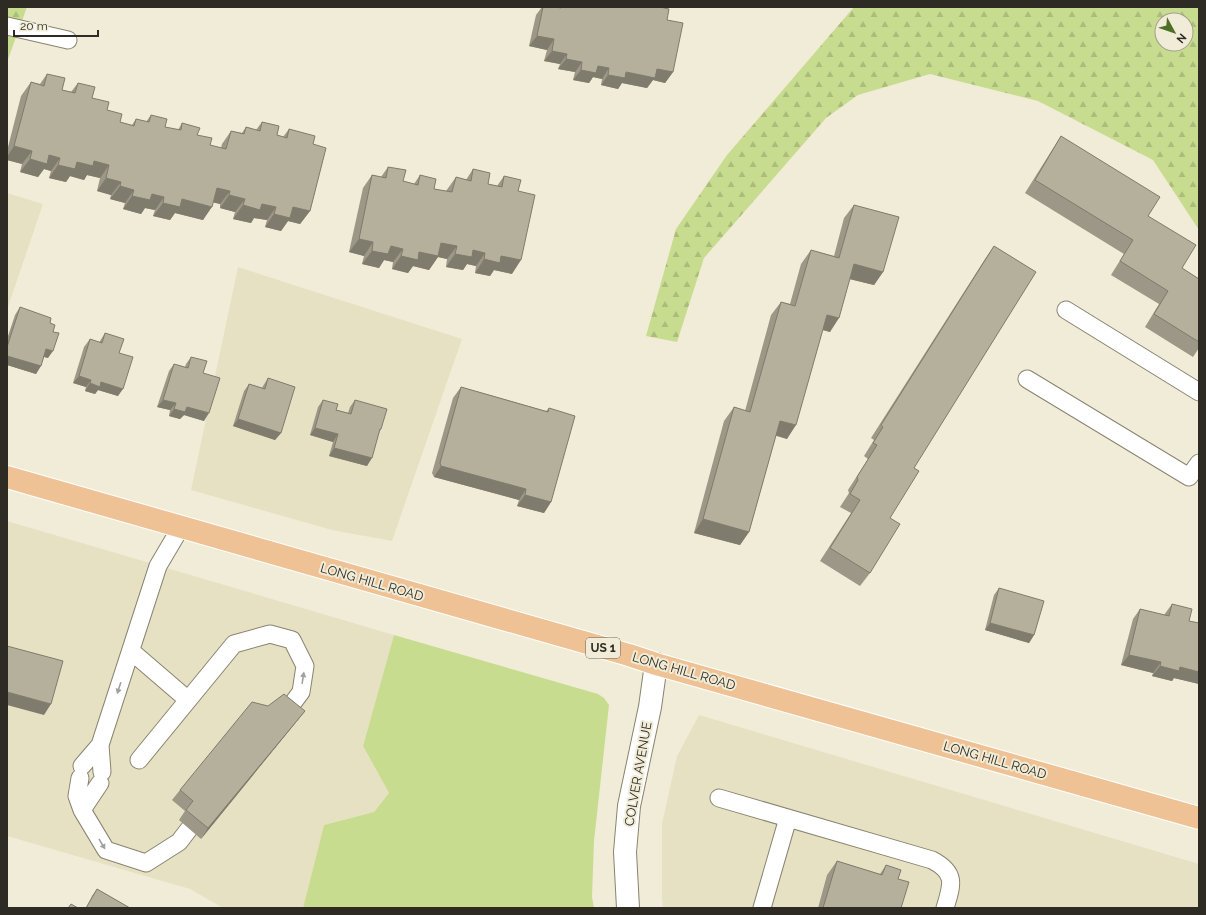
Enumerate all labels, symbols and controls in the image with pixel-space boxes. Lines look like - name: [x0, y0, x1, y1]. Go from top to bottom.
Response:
- scale bar: [14, 12, 98, 38]
- north arrow: [1154, 12, 1194, 52]
- text: 20 m: [20, 19, 48, 33]
- text: N: [1174, 31, 1189, 46]
- street label: LONG HILL ROAD: [319, 560, 425, 604]
- road number: US 1: [586, 638, 620, 658]
- street label: LONG HILL ROAD: [631, 649, 737, 693]
- one-way arrow: [300, 672, 306, 684]
- one-way arrow: [116, 683, 122, 695]
- street label: COLVER AVENUE: [621, 721, 655, 827]
- street label: LONG HILL ROAD: [942, 738, 1048, 782]
- one-way arrow: [98, 838, 105, 850]

